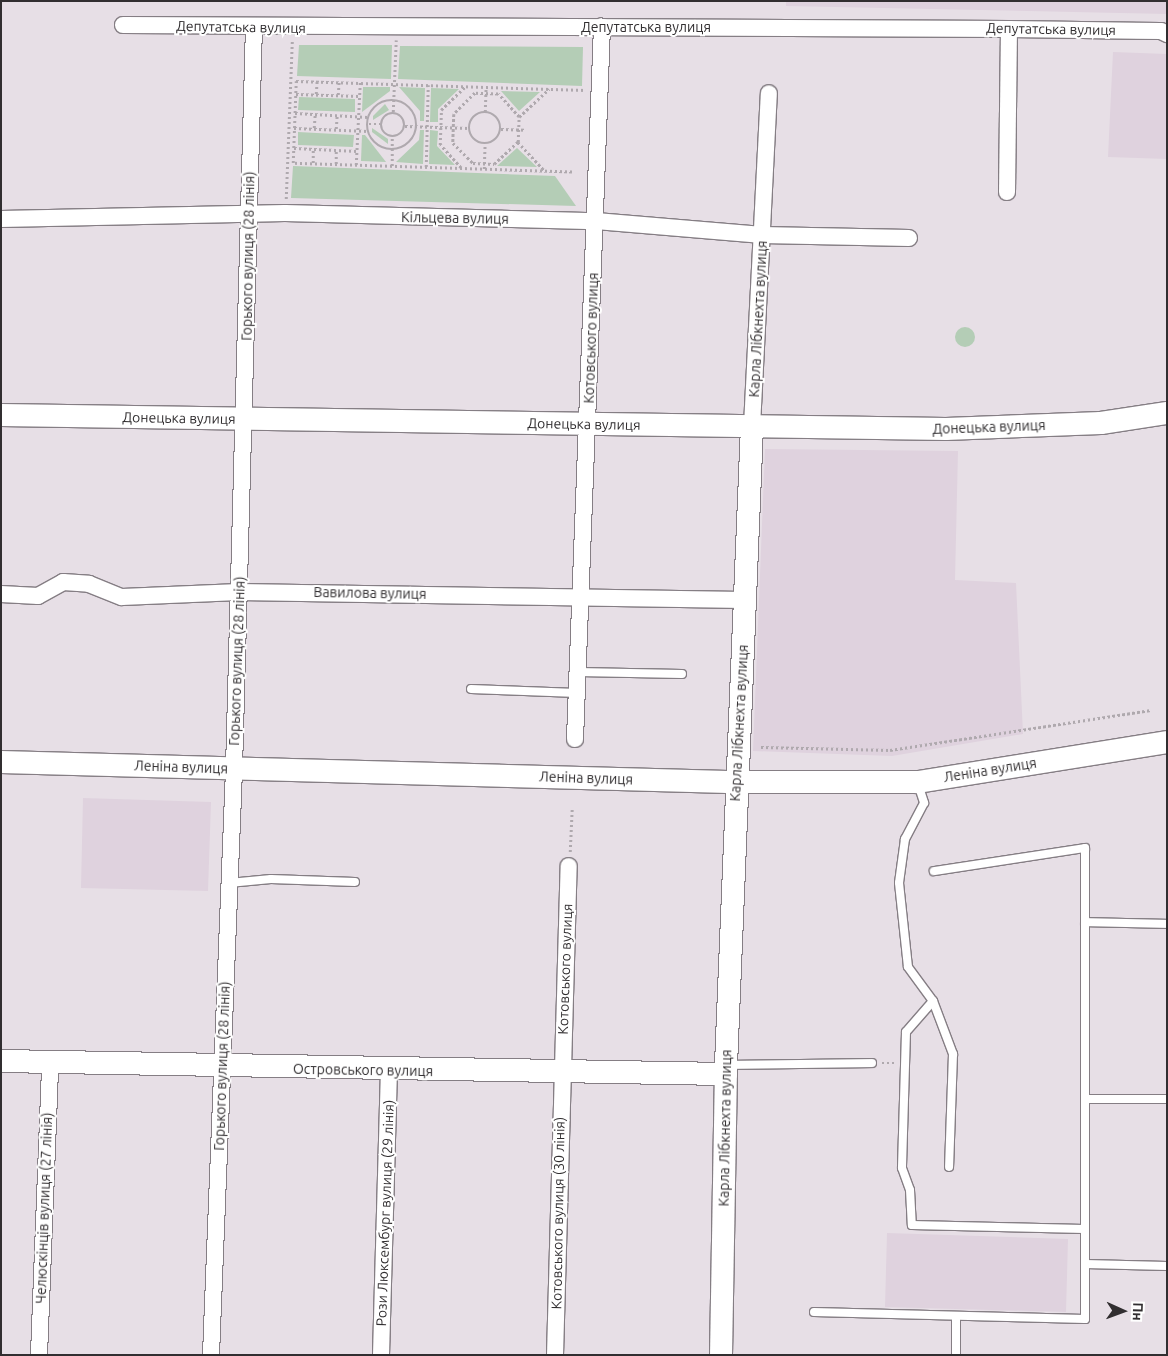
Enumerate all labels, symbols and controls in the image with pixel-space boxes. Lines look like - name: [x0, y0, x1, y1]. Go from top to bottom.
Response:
- street label: Депутатська вулиця: [176, 17, 306, 37]
- street label: Депутатська вулиця: [581, 19, 711, 35]
- street label: Депутатська вулиця: [986, 19, 1116, 39]
- street label: Горького вулиця (28 лiнiя): [238, 171, 258, 341]
- street label: Кільцева вулиця: [401, 209, 509, 227]
- street label: Карла Лібкнехта вулиця: [746, 240, 770, 398]
- street label: Котовського вулиця: [580, 272, 602, 404]
- street label: Донецька вулиця: [122, 409, 236, 427]
- street label: Донецька вулиця: [527, 415, 641, 433]
- street label: Донецька вулиця: [932, 417, 1046, 437]
- street label: Горького вулиця (28 лiнiя): [226, 576, 248, 746]
- street label: Вавилова вулиця: [313, 584, 427, 602]
- street label: Карла Лібкнехта вулиця: [727, 644, 751, 802]
- street label: Леніна вулиця: [942, 754, 1038, 786]
- street label: Леніна вулиця: [134, 757, 228, 777]
- street label: Леніна вулиця: [539, 768, 633, 788]
- street label: Котовського вулиця: [554, 903, 576, 1035]
- street label: Горького вулиця (28 лiнiя): [211, 981, 233, 1151]
- street label: Карла Лібкнехта вулиця: [715, 1049, 735, 1207]
- street label: Островського вулиця: [293, 1060, 433, 1080]
- street label: Рози Люксембург вулиця (29 лiнiя): [373, 1099, 397, 1327]
- street label: Челюскінців вулиця (27 лiнiя): [32, 1112, 56, 1304]
- street label: Котовського вулиця (30 лiнiя): [548, 1117, 568, 1309]
- north arrow: [1098, 1286, 1148, 1336]
- text: Пн: [1130, 1302, 1146, 1321]

